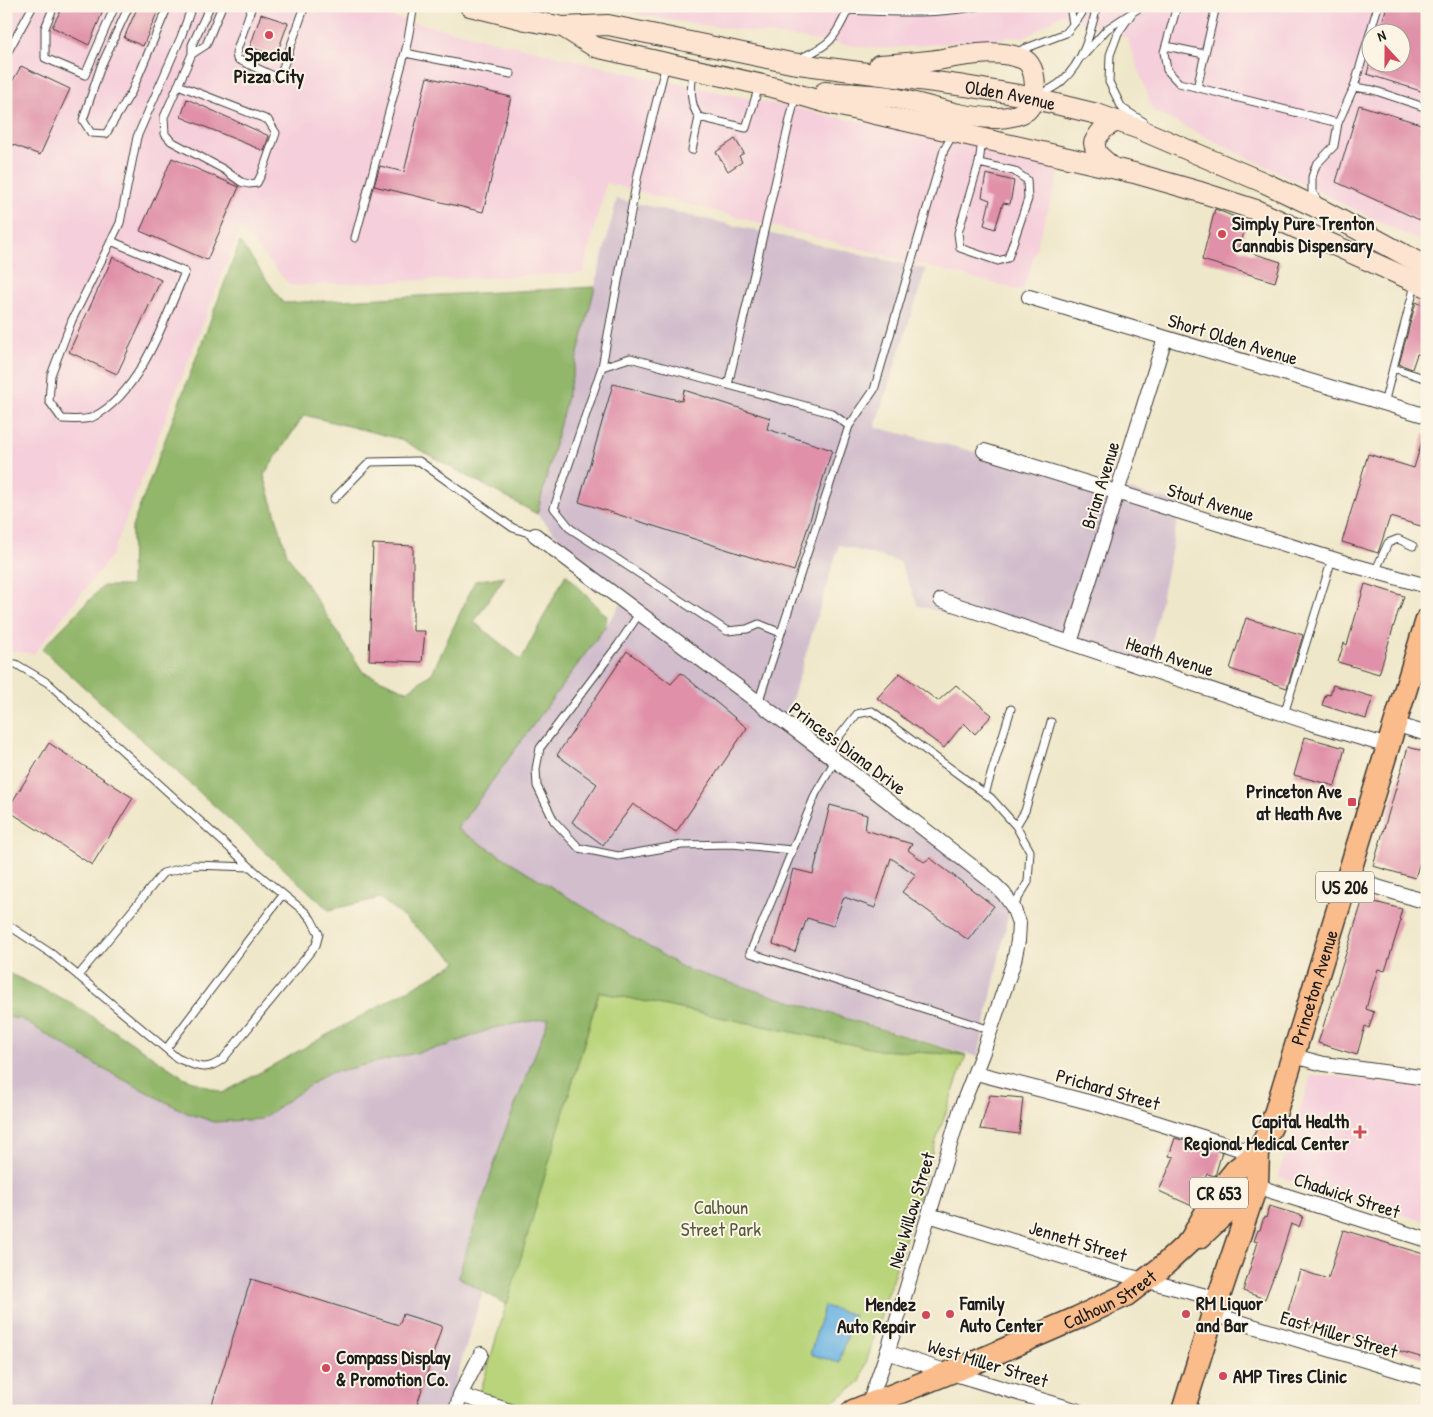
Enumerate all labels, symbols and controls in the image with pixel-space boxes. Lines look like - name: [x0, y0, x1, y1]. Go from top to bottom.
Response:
- north arrow: [1360, 22, 1410, 72]
- text: N: [1374, 25, 1389, 46]
- marker: Special Pizza City: [263, 29, 275, 41]
- place label: Special Pizza City: [234, 41, 304, 90]
- street label: Olden Avenue: [963, 73, 1059, 117]
- place label: Simply Pure Trenton Cannabis Dispensary: [1232, 210, 1375, 259]
- marker: Simply Pure Trenton Cannabis Dispensary: [1216, 228, 1228, 240]
- street label: Short Olden Avenue: [1165, 307, 1301, 371]
- street label: Brian Avenue: [1074, 438, 1126, 532]
- street label: Stout Avenue: [1164, 476, 1258, 528]
- street label: Heath Avenue: [1123, 630, 1218, 683]
- street label: Princess Diana Drive: [784, 695, 912, 801]
- place label: Princeton Ave at Heath Ave: [1246, 778, 1342, 826]
- marker: Princeton Ave at Heath Ave: [1346, 796, 1358, 808]
- road number: US 206: [1316, 872, 1374, 902]
- street label: Princeton Avenue: [1284, 926, 1344, 1048]
- street label: Prichard Street: [1053, 1062, 1163, 1116]
- place label: Capital Health Regional Medical Center: [1184, 1108, 1350, 1157]
- marker: Capital Health Regional Medical Center: [1353, 1125, 1367, 1139]
- street label: New Willow Street: [881, 1148, 941, 1271]
- street label: Chadwick Street: [1291, 1166, 1404, 1225]
- road number: CR 653: [1190, 1178, 1248, 1208]
- park label: Calhoun Street Park: [681, 1194, 761, 1242]
- street label: Jennett Street: [1026, 1214, 1131, 1268]
- street label: Calhoun Street: [1059, 1263, 1162, 1336]
- place label: Family Auto Center: [959, 1290, 1044, 1338]
- place label: RM Liquor and Bar: [1196, 1290, 1264, 1338]
- place label: Mendez Auto Repair: [837, 1291, 917, 1340]
- street label: East Miller Street: [1277, 1304, 1401, 1364]
- marker: Family Auto Center: [944, 1308, 956, 1320]
- marker: RM Liquor and Bar: [1180, 1308, 1192, 1320]
- marker: Mendez Auto Repair: [920, 1309, 932, 1321]
- street label: West Miller Street: [925, 1332, 1052, 1394]
- place label: Compass Display & Promotion Co.: [336, 1344, 451, 1392]
- marker: Compass Display & Promotion Co.: [320, 1362, 332, 1374]
- place label: AMP Tires Clinic: [1233, 1363, 1347, 1389]
- marker: AMP Tires Clinic: [1217, 1370, 1229, 1382]

